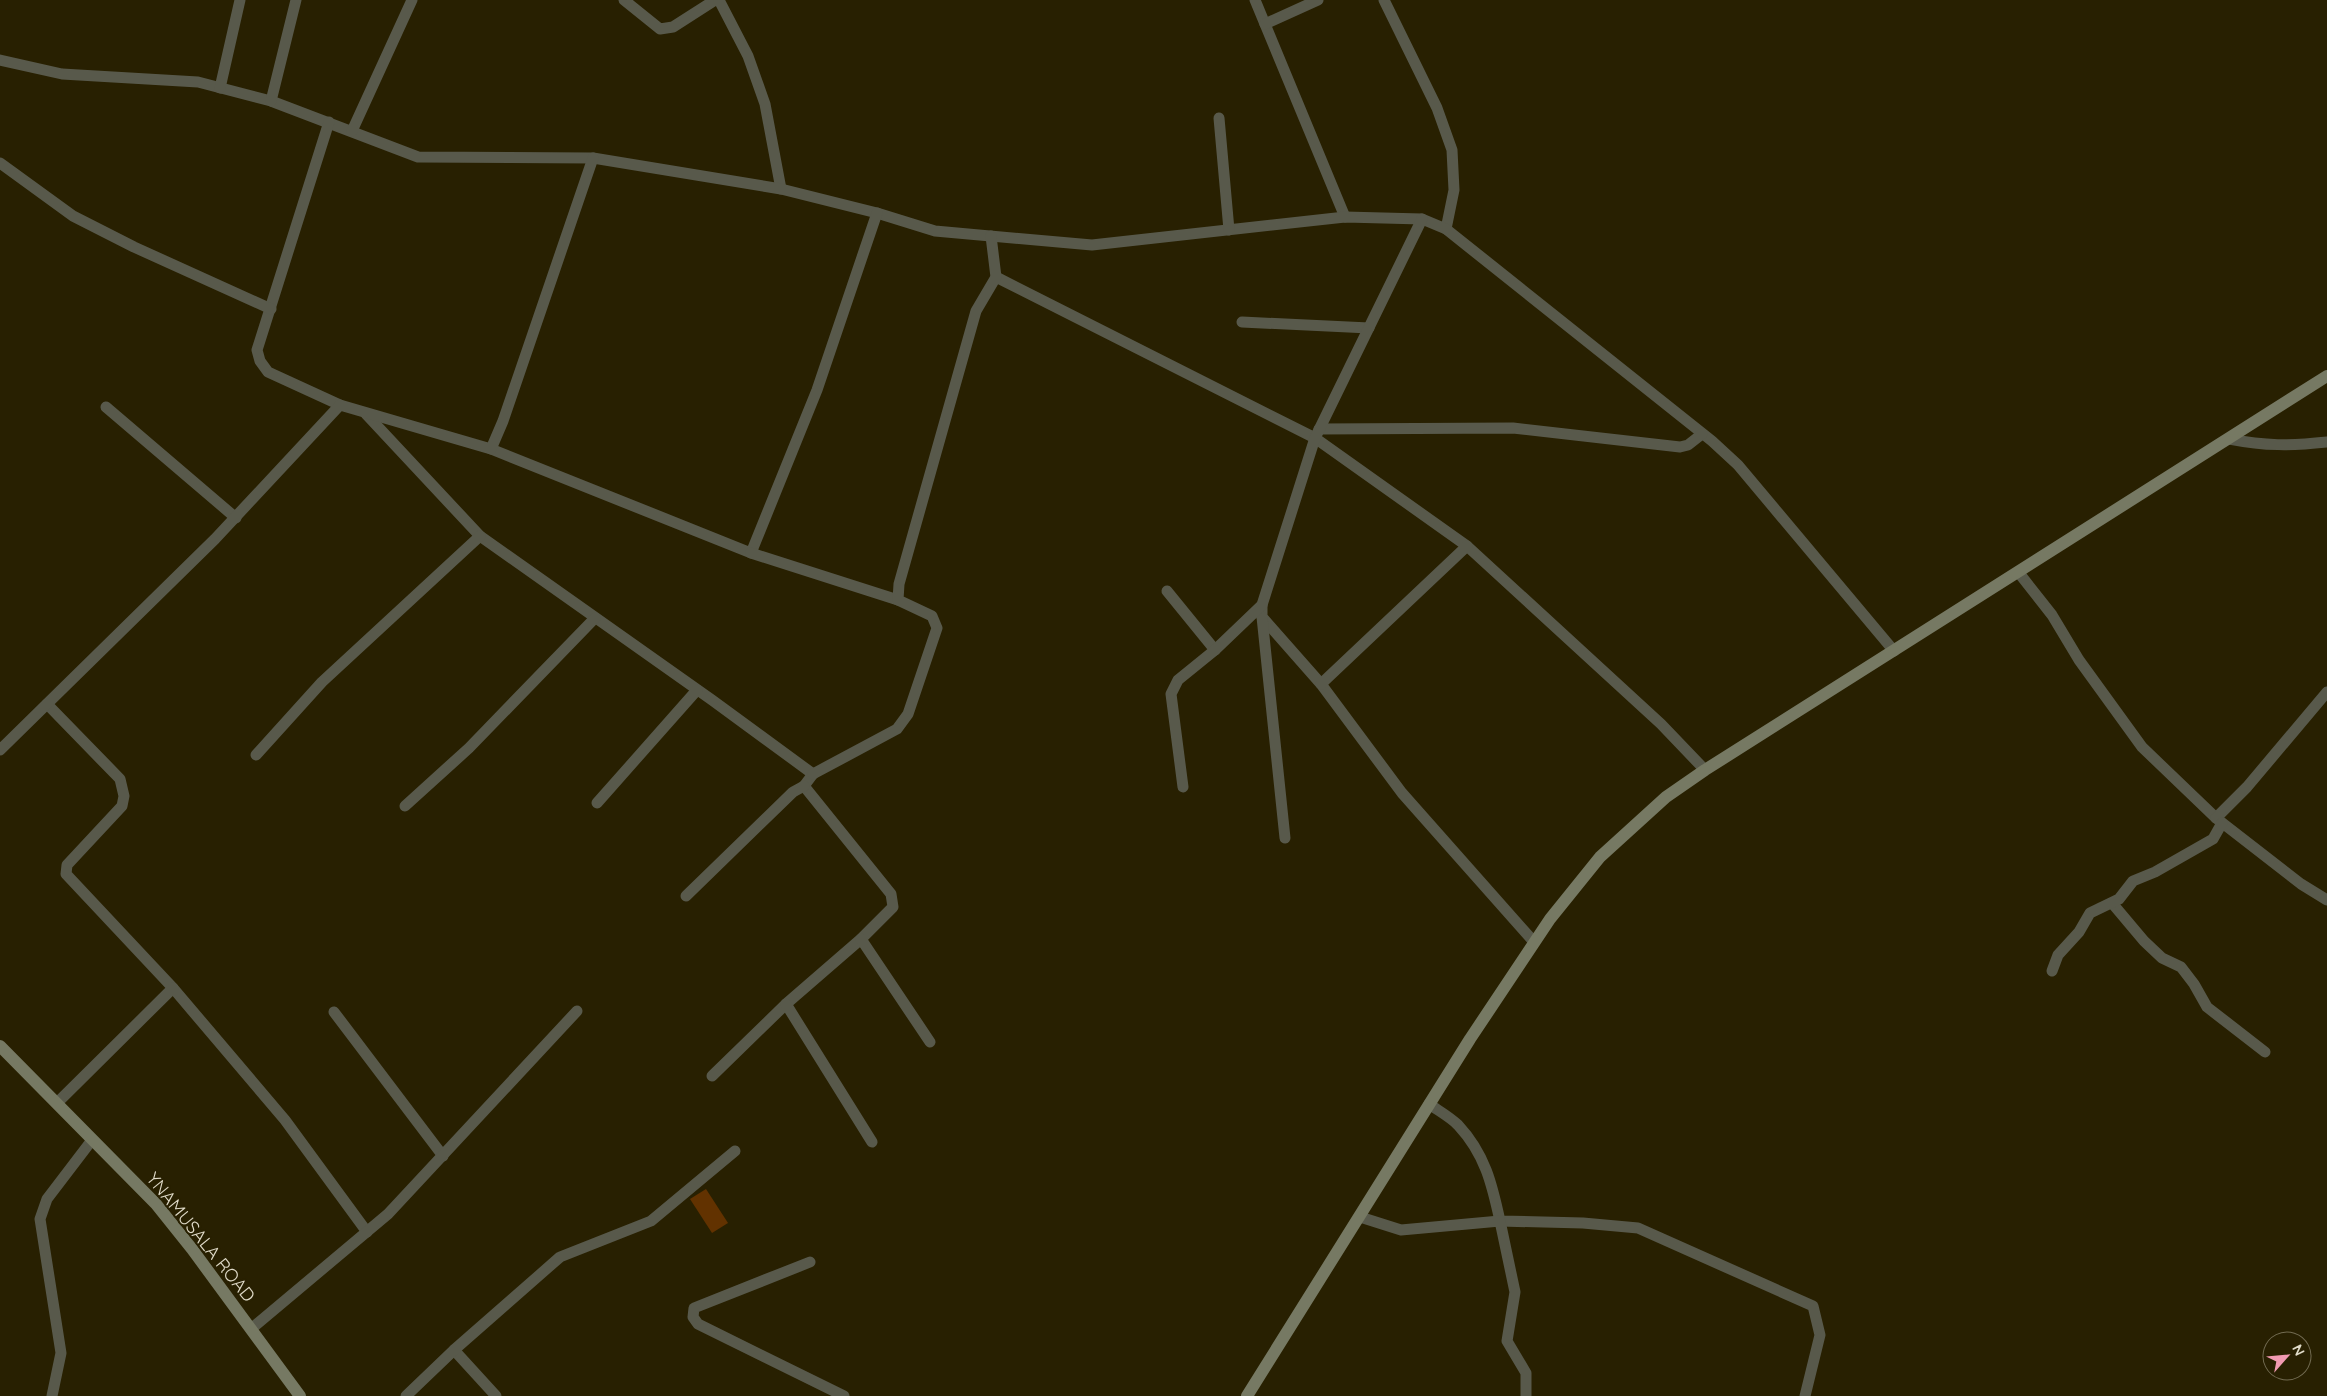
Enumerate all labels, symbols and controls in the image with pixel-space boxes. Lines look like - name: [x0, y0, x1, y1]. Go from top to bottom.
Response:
- street label: YNAMUSALA ROAD: [142, 1167, 260, 1307]
- north arrow: [2262, 1331, 2312, 1381]
- text: N: [2288, 1341, 2309, 1359]

